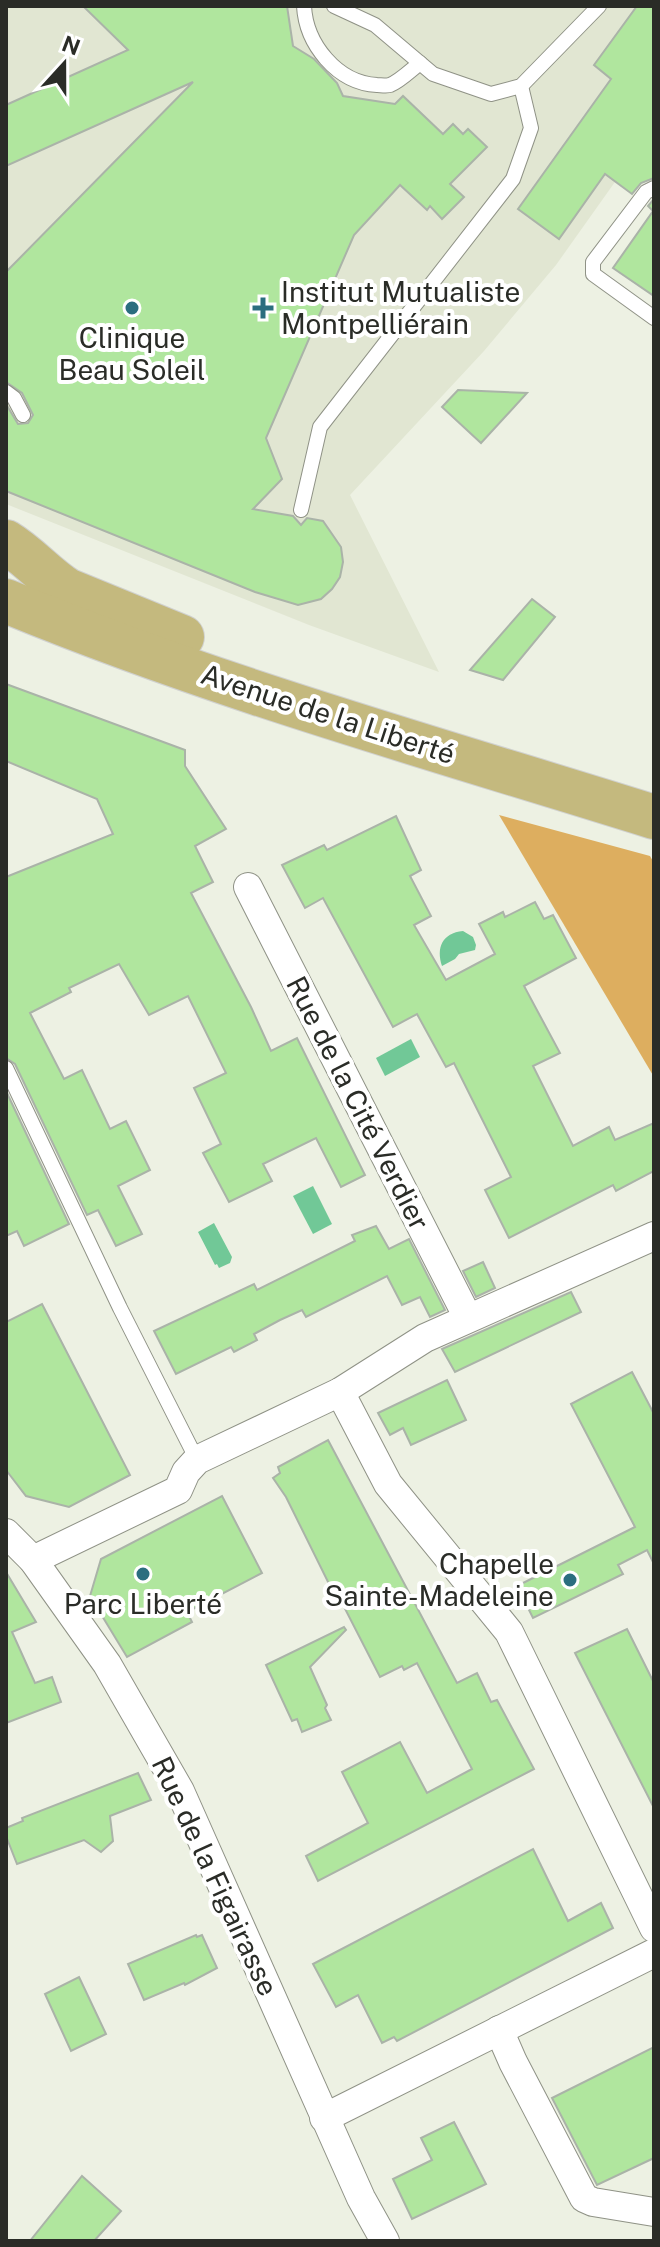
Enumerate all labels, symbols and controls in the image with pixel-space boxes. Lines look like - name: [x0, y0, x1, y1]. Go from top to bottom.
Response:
- north arrow: [24, 24, 104, 104]
- text: N: [58, 30, 84, 61]
- place label: Institut Mutualiste Montpelliérain: [281, 275, 520, 340]
- marker: Institut Mutualiste Montpelliérain: [252, 297, 274, 319]
- marker: Clinique Beau Soleil: [123, 299, 141, 317]
- place label: Clinique Beau Soleil: [59, 321, 205, 386]
- street label: Avenue de la Liberté: [197, 657, 459, 770]
- street label: Rue de la Cité Verdier: [280, 970, 437, 1235]
- place label: Chapelle Sainte-Madeleine: [324, 1547, 554, 1612]
- marker: Parc Liberté: [134, 1565, 152, 1583]
- marker: Chapelle Sainte-Madeleine: [561, 1571, 579, 1589]
- place label: Parc Liberté: [64, 1587, 222, 1620]
- street label: Rue de la Figairasse: [146, 1751, 285, 2001]

